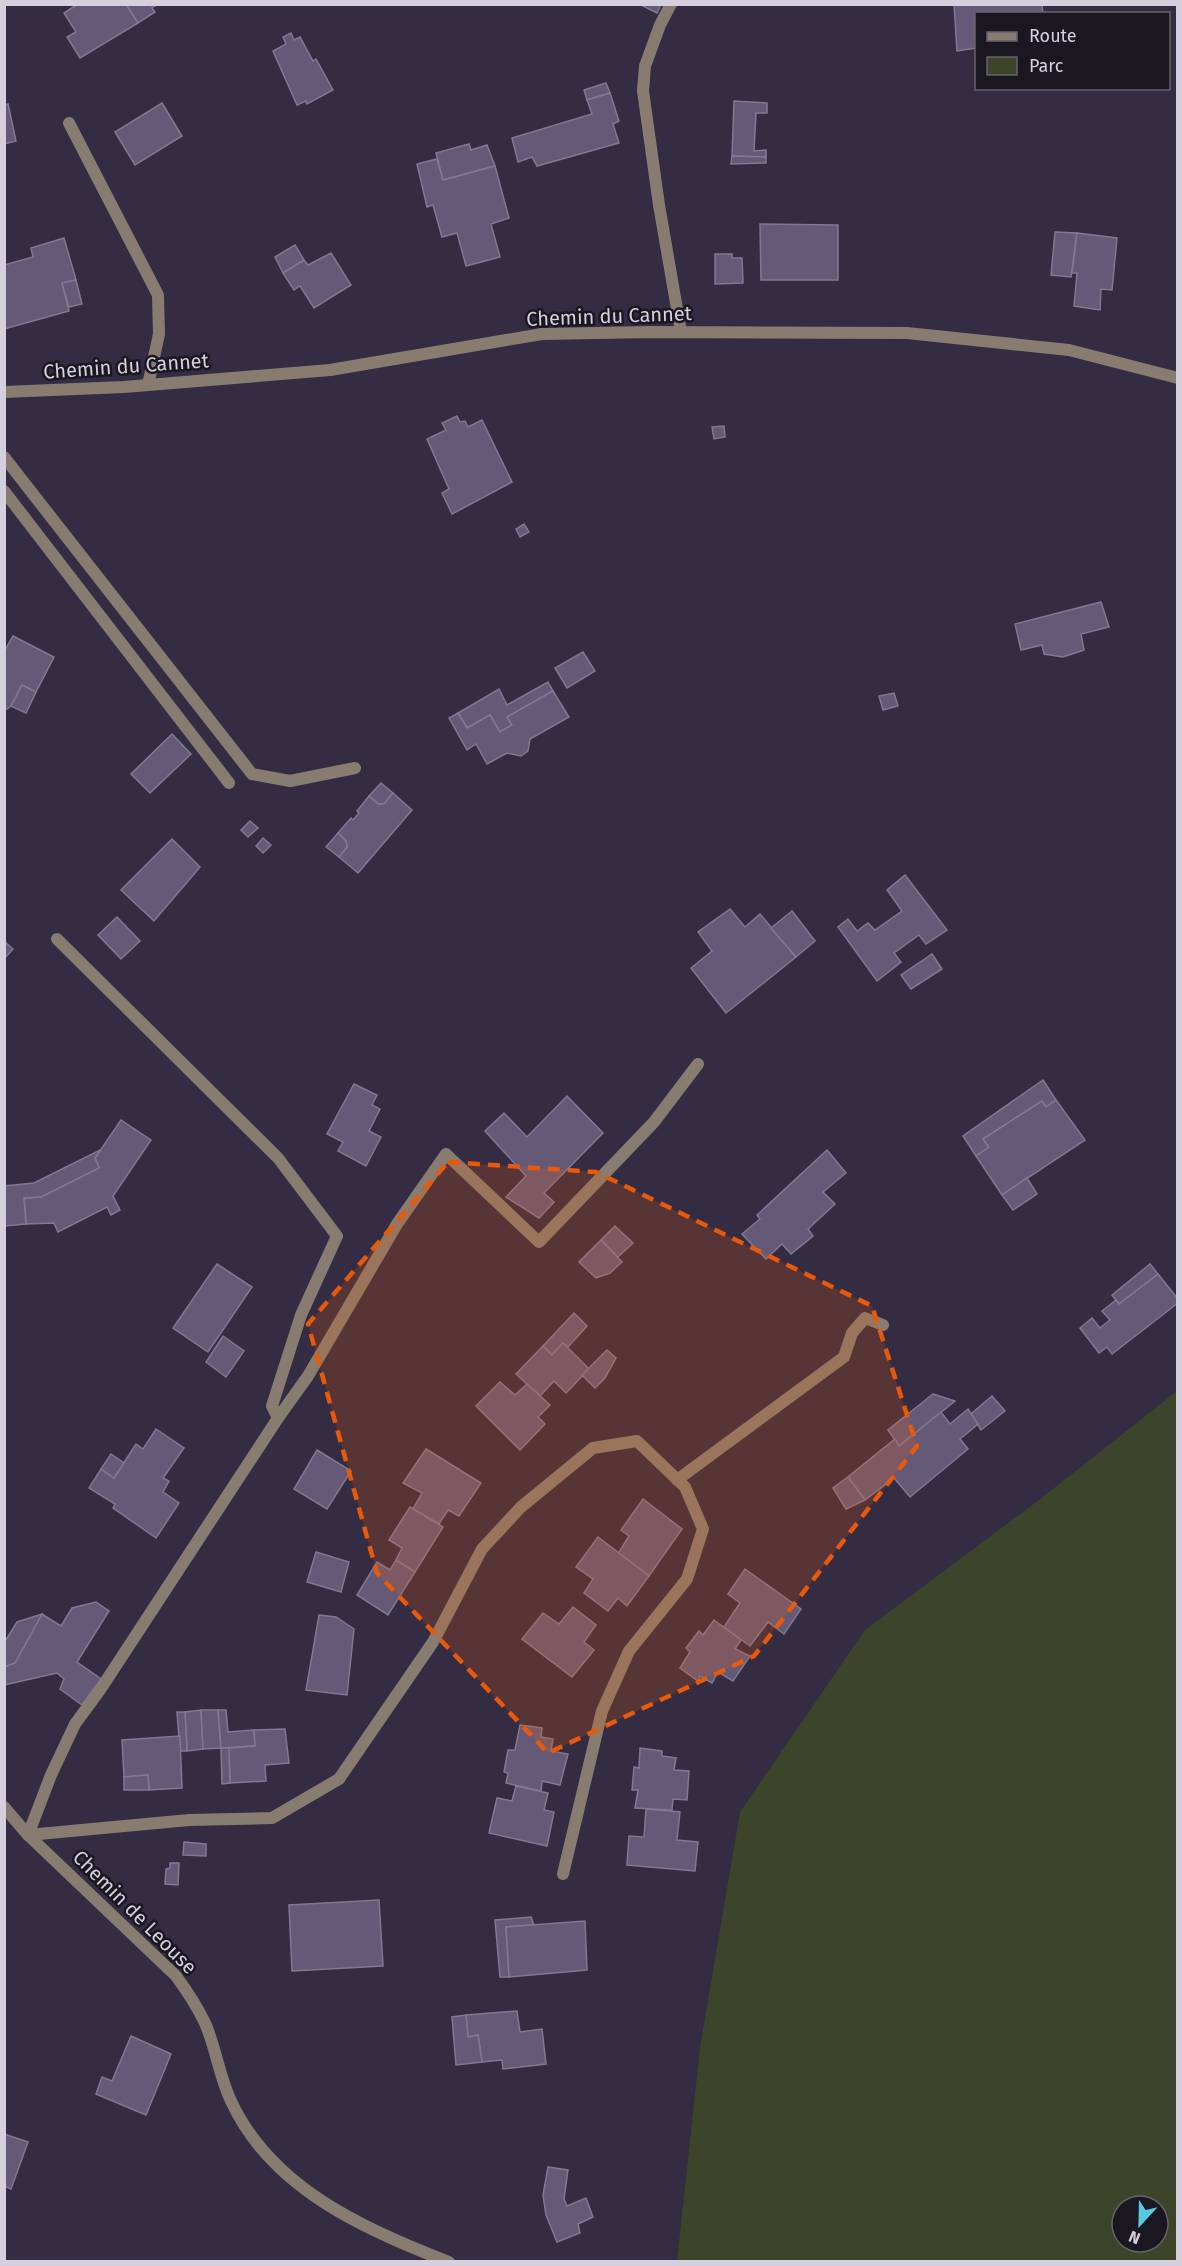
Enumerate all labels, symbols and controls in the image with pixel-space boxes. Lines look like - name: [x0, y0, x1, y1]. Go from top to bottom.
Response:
- legend: [975, 12, 1170, 90]
- text: Route: [1029, 25, 1077, 47]
- text: Parc: [1029, 55, 1064, 77]
- street label: Chemin du Cannet: [526, 301, 693, 331]
- street label: Chemin du Cannet: [42, 348, 210, 384]
- street label: Chemin de Leouse: [68, 1845, 202, 1979]
- north arrow: [1110, 2194, 1170, 2254]
- text: N: [1126, 2227, 1143, 2248]

